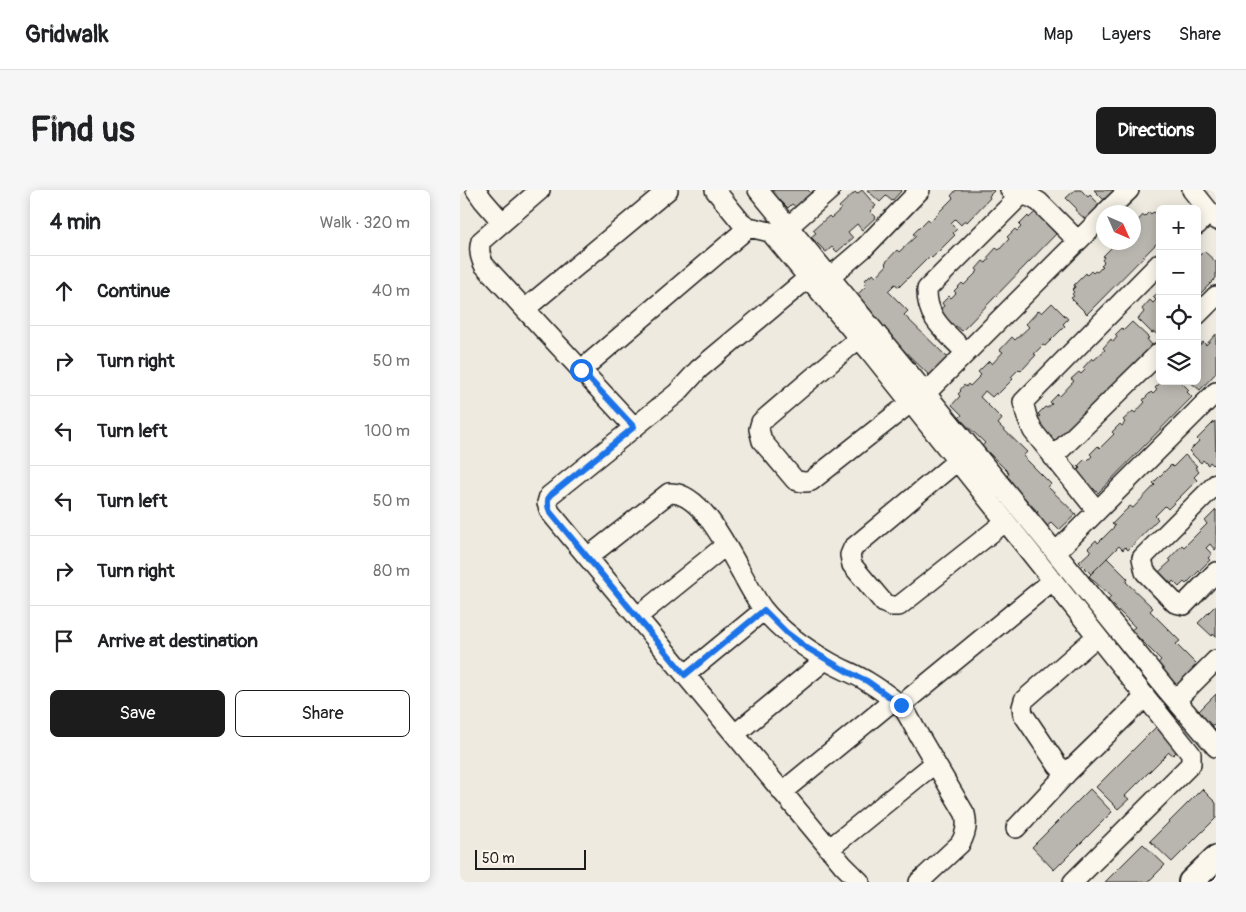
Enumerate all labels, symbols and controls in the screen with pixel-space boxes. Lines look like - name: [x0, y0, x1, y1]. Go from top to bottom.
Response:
- text: Gridwalk: [25, 20, 109, 49]
- text: Map: [1044, 23, 1073, 46]
- text: Layers: [1101, 23, 1151, 46]
- text: Share: [1179, 23, 1221, 46]
- button: Directions: [1096, 107, 1216, 154]
- text: Find us: [30, 108, 135, 152]
- north arrow: [1096, 205, 1141, 250]
- map controls: [1156, 205, 1201, 385]
- button: +: [1156, 205, 1201, 250]
- text: 4 min: [50, 209, 101, 236]
- text: Walk · 320 m: [320, 213, 410, 233]
- button: −: [1156, 250, 1201, 295]
- icon: ahead: [50, 277, 78, 305]
- text: Continue: [97, 279, 170, 303]
- text: 40 m: [372, 281, 410, 301]
- button: locate: [1156, 295, 1201, 340]
- button: layers: [1156, 340, 1201, 385]
- icon: right: [50, 347, 78, 375]
- text: Turn right: [97, 349, 175, 373]
- text: 50 m: [373, 351, 410, 371]
- route start: [570, 359, 593, 382]
- icon: left: [50, 417, 78, 445]
- text: Turn left: [97, 419, 167, 443]
- text: 100 m: [364, 421, 410, 441]
- icon: left: [50, 487, 78, 515]
- text: Turn left: [97, 489, 167, 513]
- text: 50 m: [373, 491, 410, 511]
- icon: right: [50, 557, 78, 585]
- text: Turn right: [97, 559, 175, 583]
- text: 80 m: [373, 561, 410, 581]
- icon: arrive: [50, 627, 78, 655]
- text: Arrive at destination: [97, 629, 258, 653]
- button: Save: [50, 690, 225, 737]
- button: Share: [235, 690, 410, 737]
- route end: [890, 694, 913, 717]
- scale bar: [475, 847, 586, 870]
- text: 50 m: [482, 850, 515, 867]

